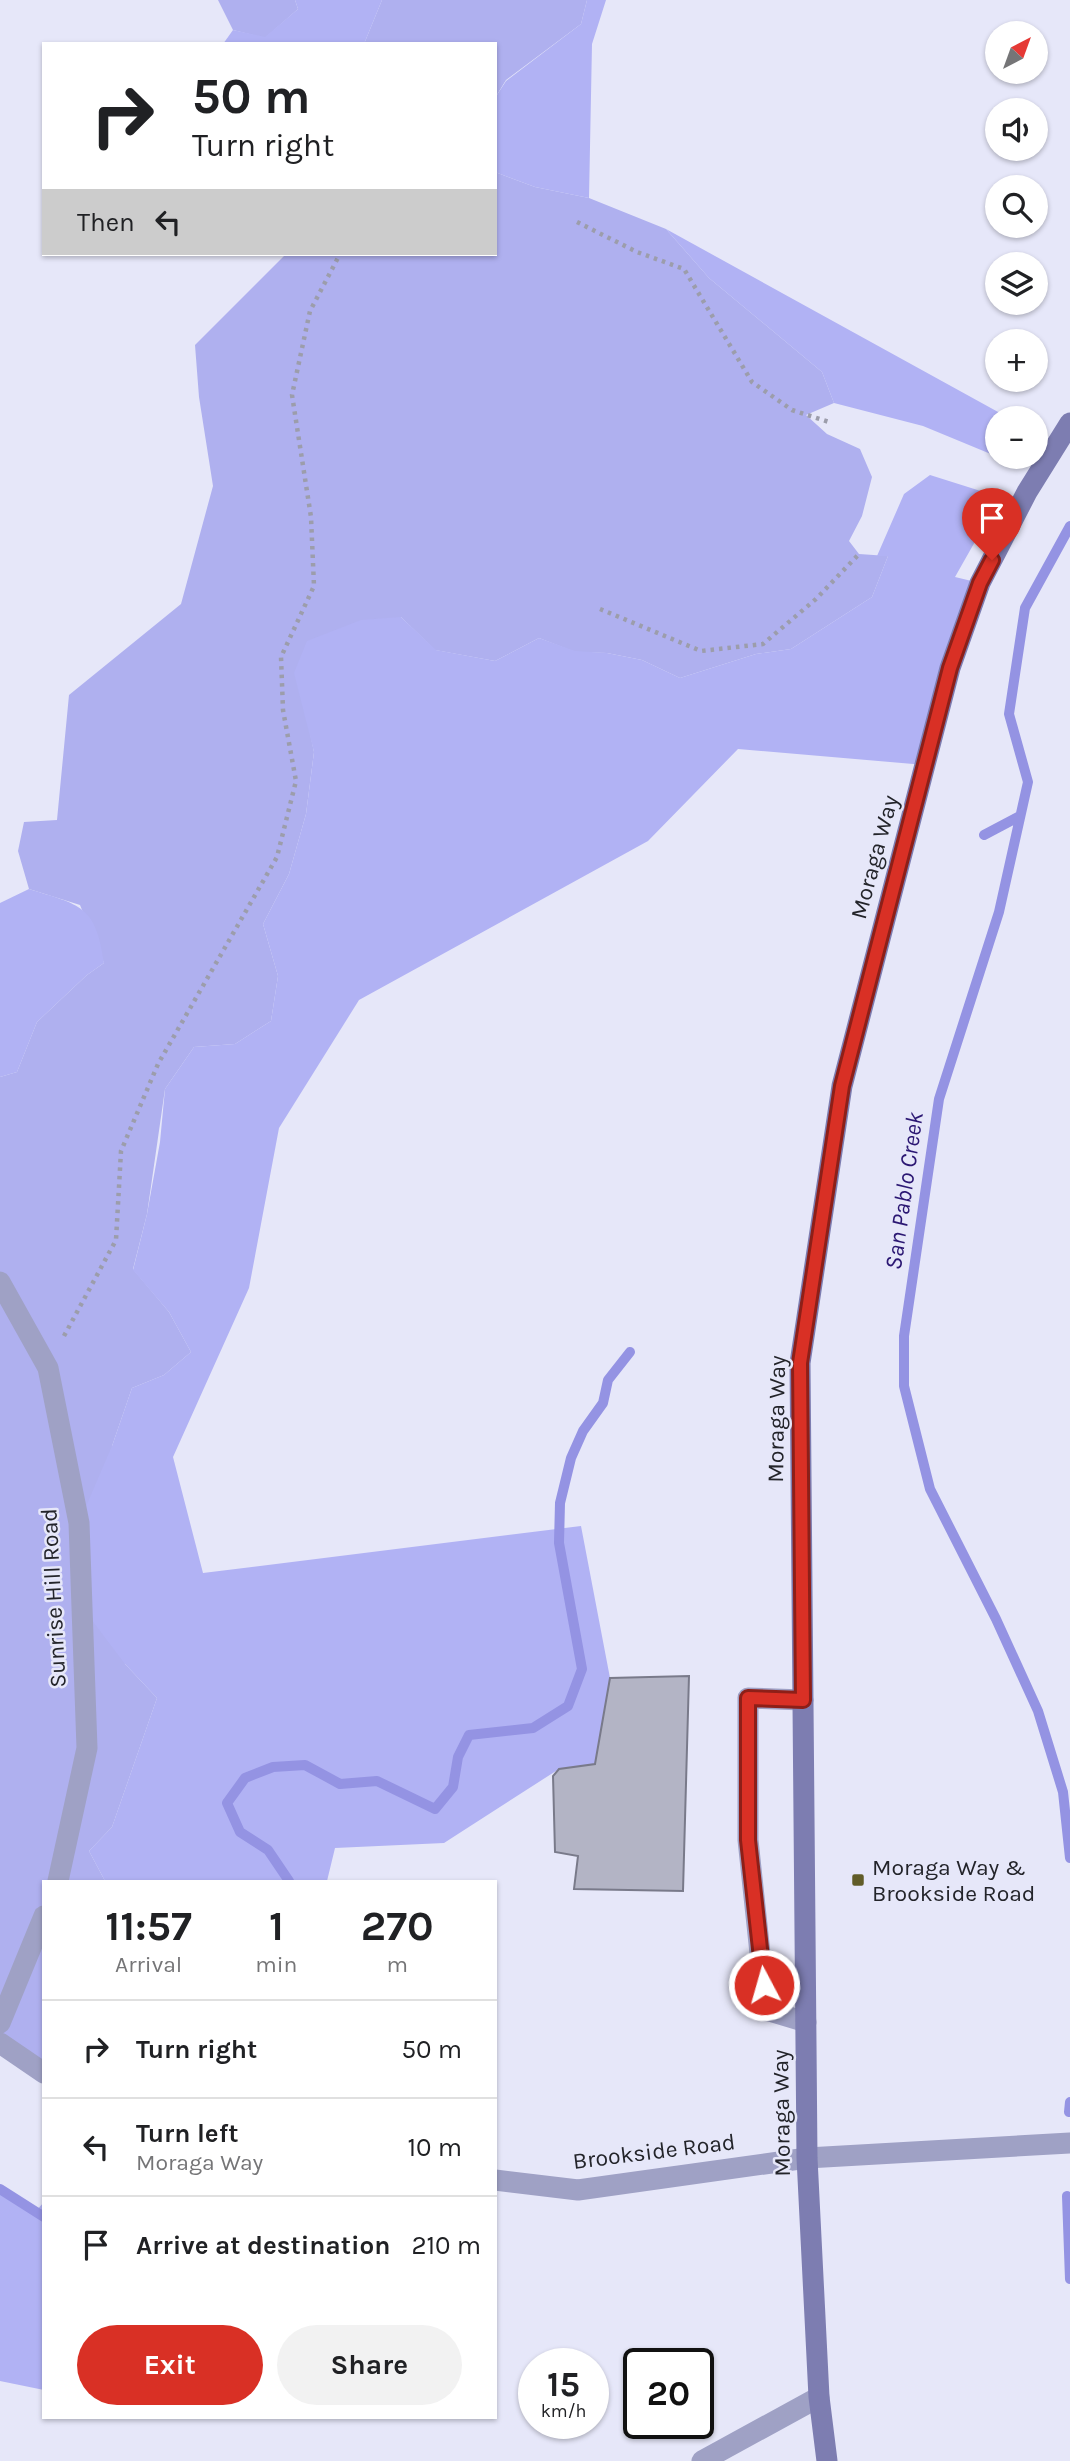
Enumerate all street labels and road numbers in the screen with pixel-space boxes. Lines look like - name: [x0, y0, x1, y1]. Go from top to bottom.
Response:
- street label: Moraga Way: [845, 792, 904, 922]
- street label: Moraga Way: [762, 1355, 791, 1483]
- street label: Sunrise Hill Road: [35, 1508, 72, 1688]
- street label: Moraga Way: [767, 2049, 796, 2177]
- street label: Brookside Road: [571, 2128, 737, 2175]

